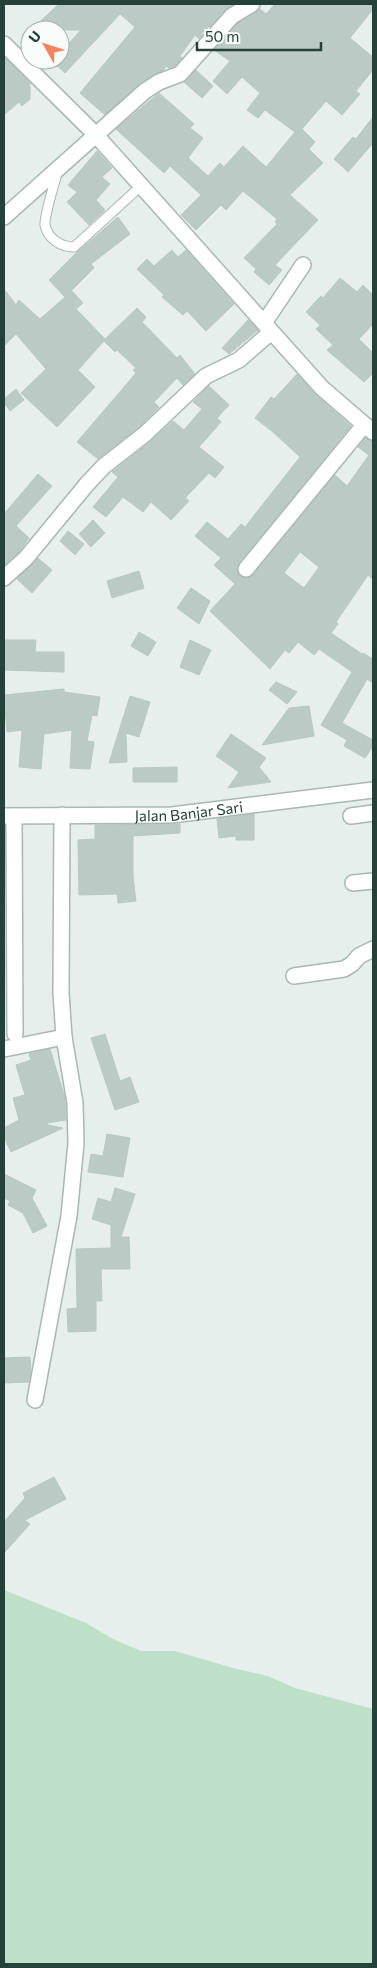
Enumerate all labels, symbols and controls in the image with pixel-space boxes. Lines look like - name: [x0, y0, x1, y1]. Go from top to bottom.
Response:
- north arrow: [20, 20, 70, 70]
- scale bar: [197, 20, 321, 52]
- text: U: [25, 27, 44, 46]
- text: 50 m: [205, 27, 239, 45]
- street label: Jalan Banjar Sari: [135, 797, 244, 824]

